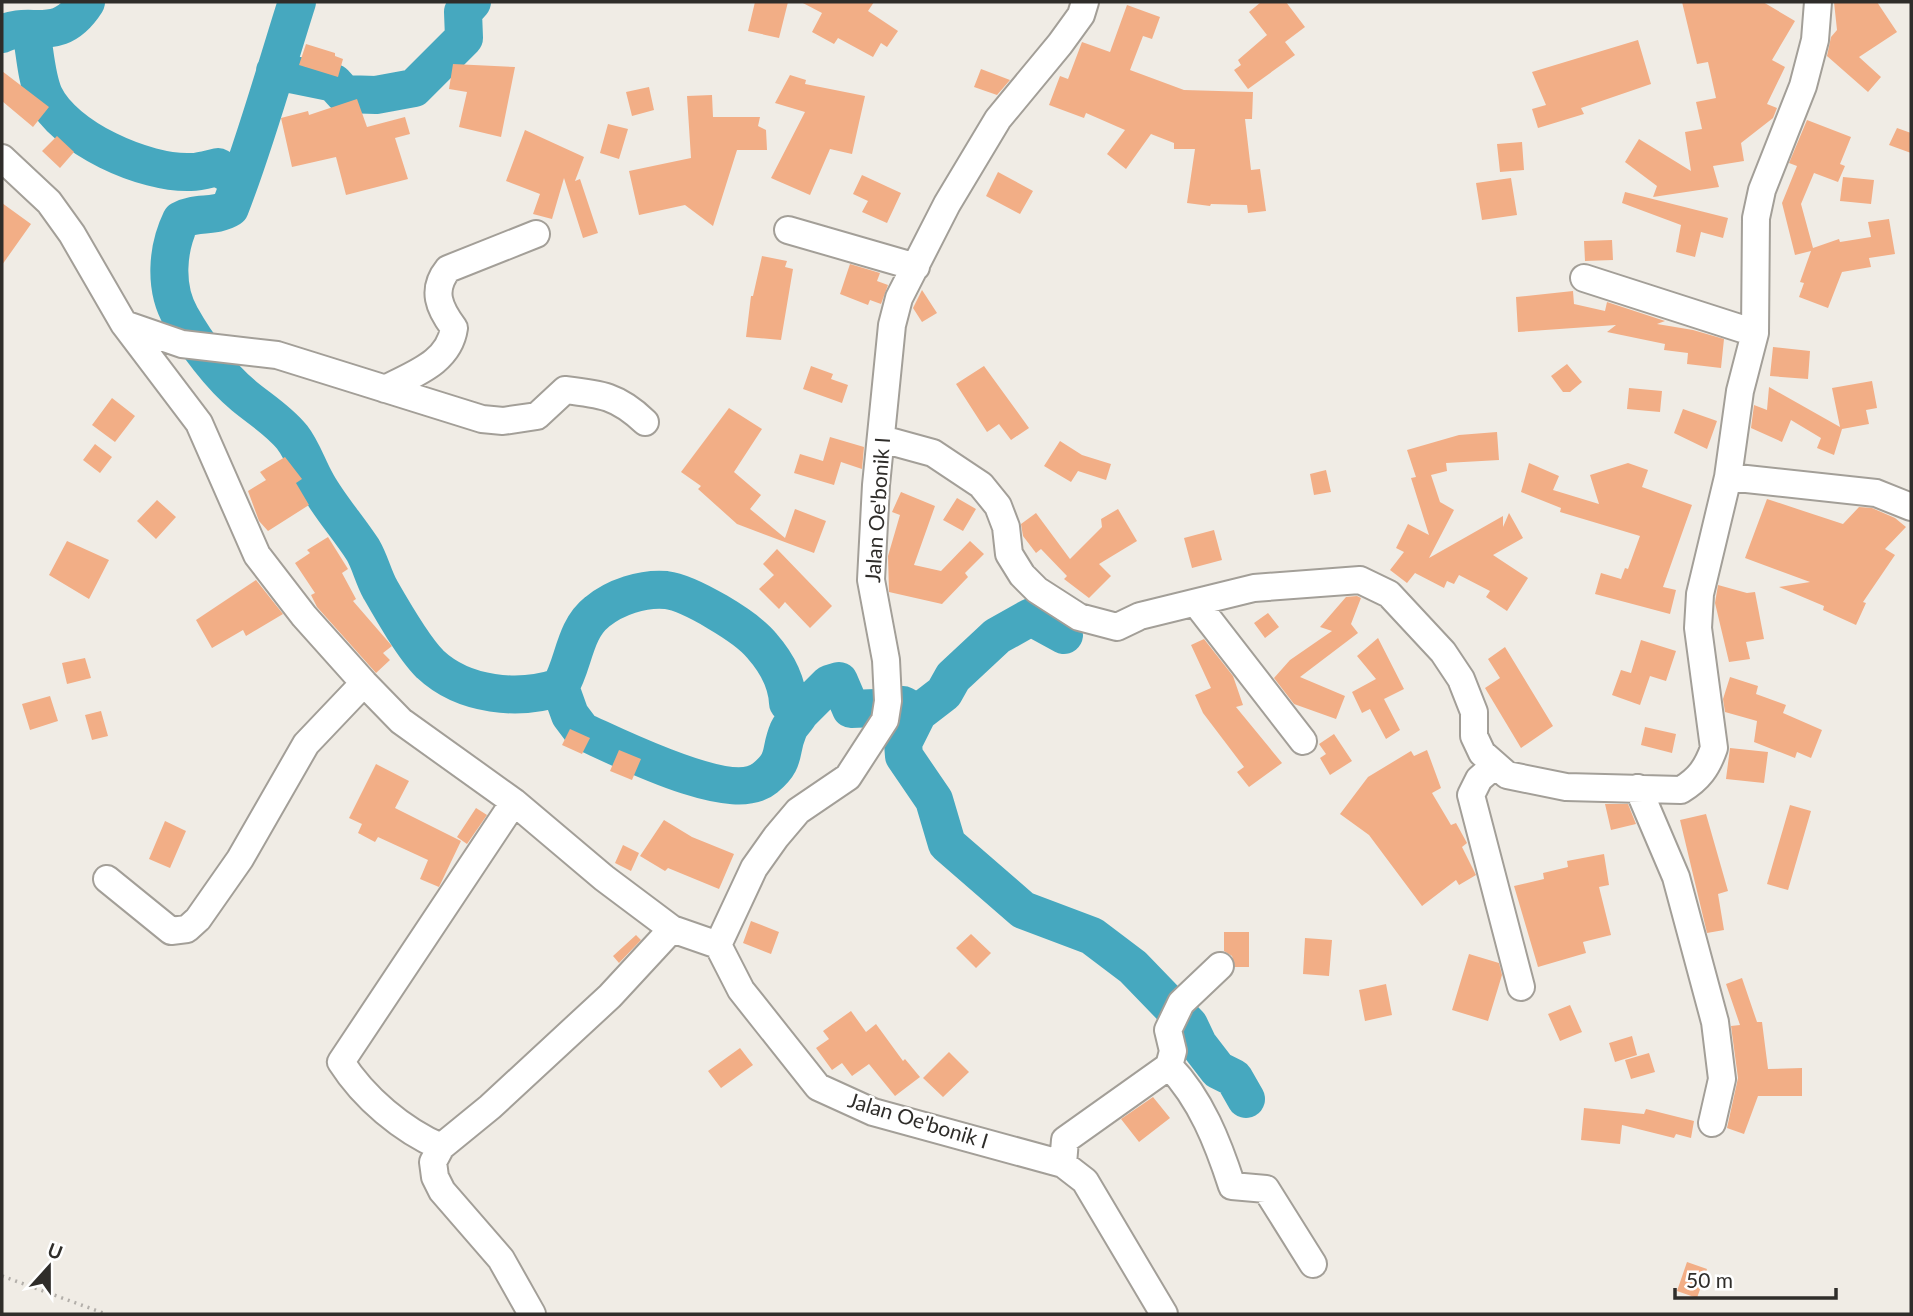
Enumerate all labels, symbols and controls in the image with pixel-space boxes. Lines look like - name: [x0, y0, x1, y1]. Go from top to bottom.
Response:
- street label: Jalan Oe'bonik I: [859, 436, 894, 583]
- street label: Jalan Oe'bonik I: [845, 1086, 992, 1153]
- north arrow: [14, 1232, 84, 1302]
- text: U: [45, 1237, 66, 1264]
- scale bar: [1675, 1256, 1836, 1300]
- text: 50 m: [1686, 1267, 1733, 1292]

